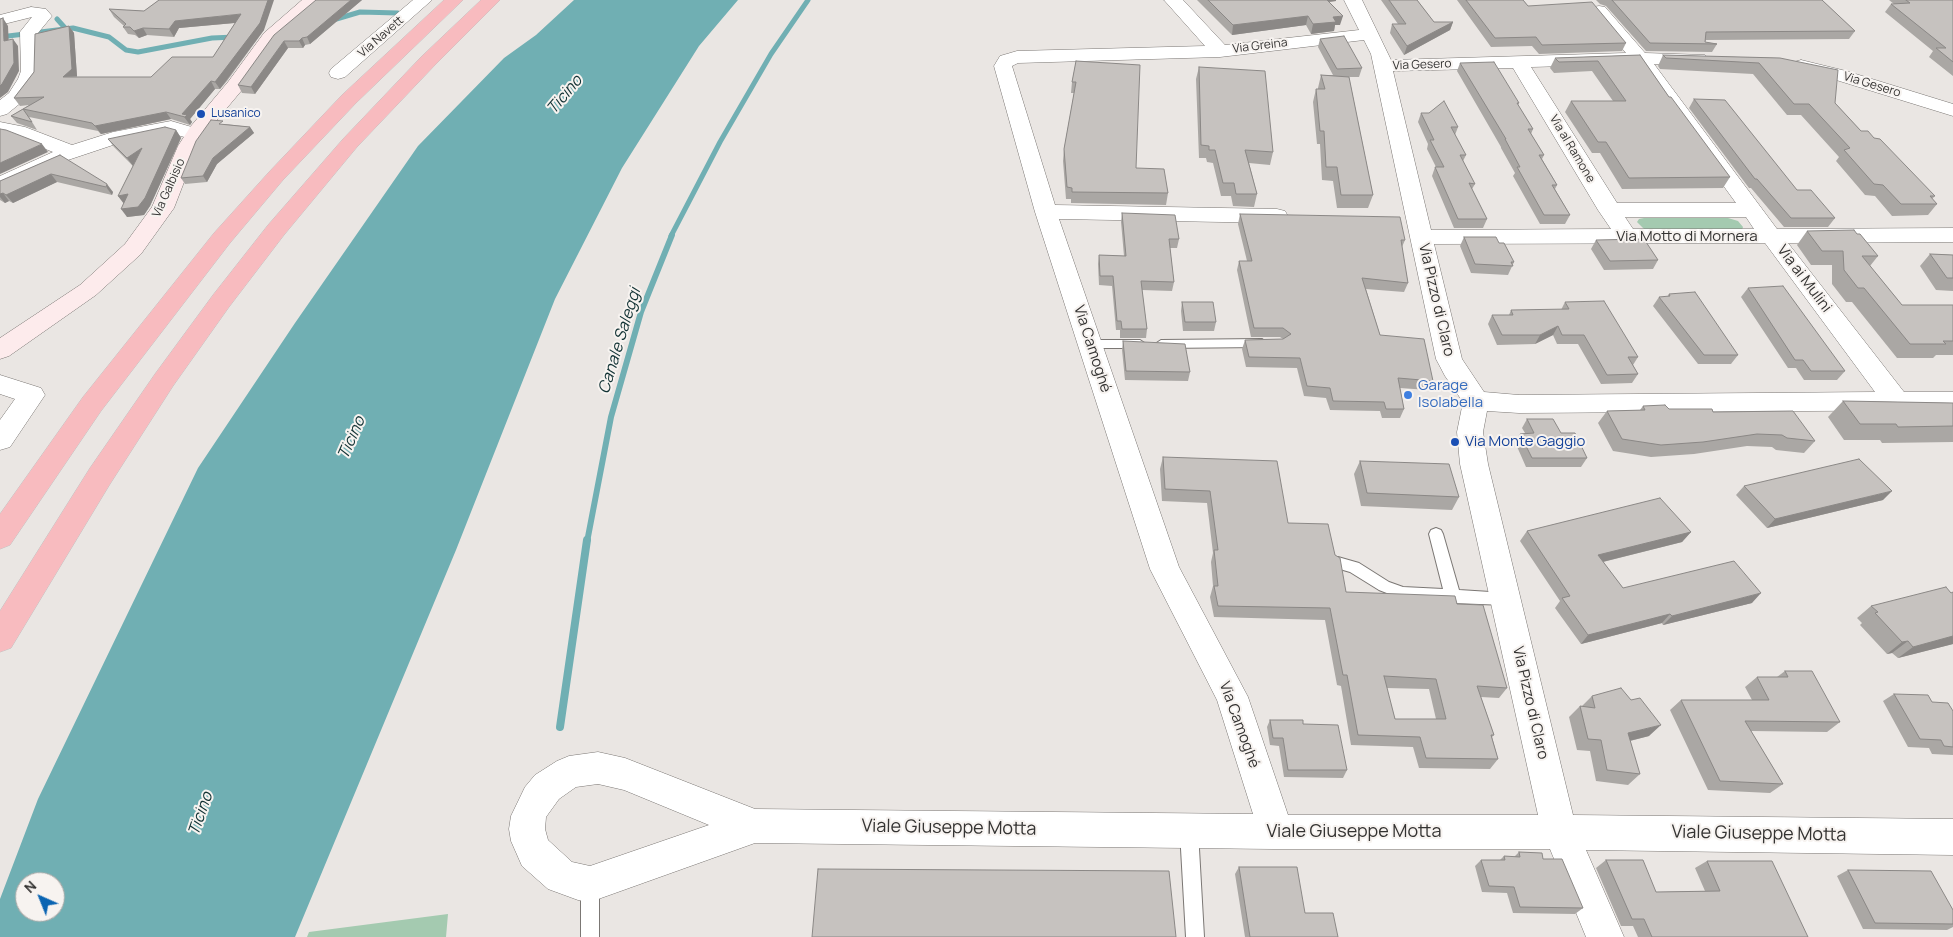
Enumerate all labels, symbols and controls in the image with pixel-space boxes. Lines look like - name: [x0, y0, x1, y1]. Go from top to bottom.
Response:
- street label: Via Navett: [355, 13, 407, 61]
- street label: Via Greina: [1232, 35, 1288, 57]
- street label: Via Gesero: [1392, 57, 1452, 73]
- street label: Via Gesero: [1842, 69, 1902, 101]
- water label: Ticino: [543, 72, 587, 118]
- place label: Lusanico: [211, 107, 261, 121]
- marker: Lusanico: [195, 108, 207, 120]
- street label: Via al Ramone: [1546, 113, 1598, 185]
- street label: Via Galbisio: [150, 156, 188, 220]
- street label: Via Motto di Mornera: [1616, 228, 1758, 246]
- street label: Via Pizzo di Claro: [1414, 242, 1458, 358]
- street label: Via ai Mulini: [1773, 242, 1835, 316]
- water label: Canale Saleggi: [595, 286, 645, 396]
- street label: Via Camoghé: [1069, 303, 1115, 395]
- place label: Garage Isolabella: [1418, 377, 1483, 412]
- marker: Garage Isolabella: [1402, 389, 1414, 401]
- water label: Ticino: [334, 414, 370, 462]
- place label: Via Monte Gaggio: [1465, 433, 1585, 451]
- marker: Via Monte Gaggio: [1449, 436, 1461, 448]
- street label: Via Pizzo di Claro: [1508, 645, 1552, 761]
- street label: Via Camoghé: [1215, 679, 1263, 771]
- water label: Ticino: [185, 790, 217, 838]
- street label: Viale Giuseppe Motta: [861, 816, 1037, 840]
- street label: Viale Giuseppe Motta: [1267, 821, 1441, 843]
- street label: Viale Giuseppe Motta: [1671, 822, 1847, 846]
- north arrow: [15, 872, 65, 922]
- text: N: [20, 876, 40, 897]

